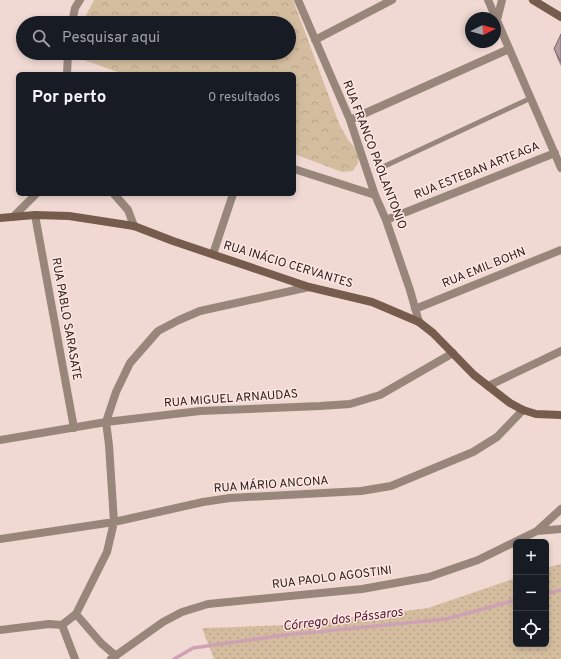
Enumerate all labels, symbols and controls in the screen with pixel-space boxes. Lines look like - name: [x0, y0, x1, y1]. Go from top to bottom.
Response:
- north arrow: [465, 12, 501, 48]
- search box: [16, 16, 296, 60]
- icon: search: [30, 27, 52, 49]
- text: Pesquisar aqui: [62, 29, 160, 48]
- street label: RUA FRANCO PAOLANTONIO: [338, 78, 410, 232]
- text: Por perto: [32, 87, 106, 109]
- text: 0 resultados: [208, 90, 280, 106]
- street label: RUA ESTEBAN ARTEAGA: [412, 138, 542, 204]
- street label: RUA INÁCIO CERVANTES: [221, 238, 355, 292]
- street label: RUA EMIL BOHN: [440, 244, 528, 292]
- street label: RUA PABLO SARASATE: [47, 256, 85, 382]
- street label: RUA MIGUEL ARNAUDAS: [163, 386, 299, 412]
- street label: RUA MÁRIO ANCONA: [213, 473, 329, 497]
- map controls: [513, 539, 549, 647]
- button: +: [513, 539, 549, 575]
- street label: RUA PAOLO AGOSTINI: [271, 563, 393, 593]
- button: −: [513, 575, 549, 611]
- water label: Córrego dos Pássaros: [282, 605, 404, 635]
- button: locate: [513, 611, 549, 647]

